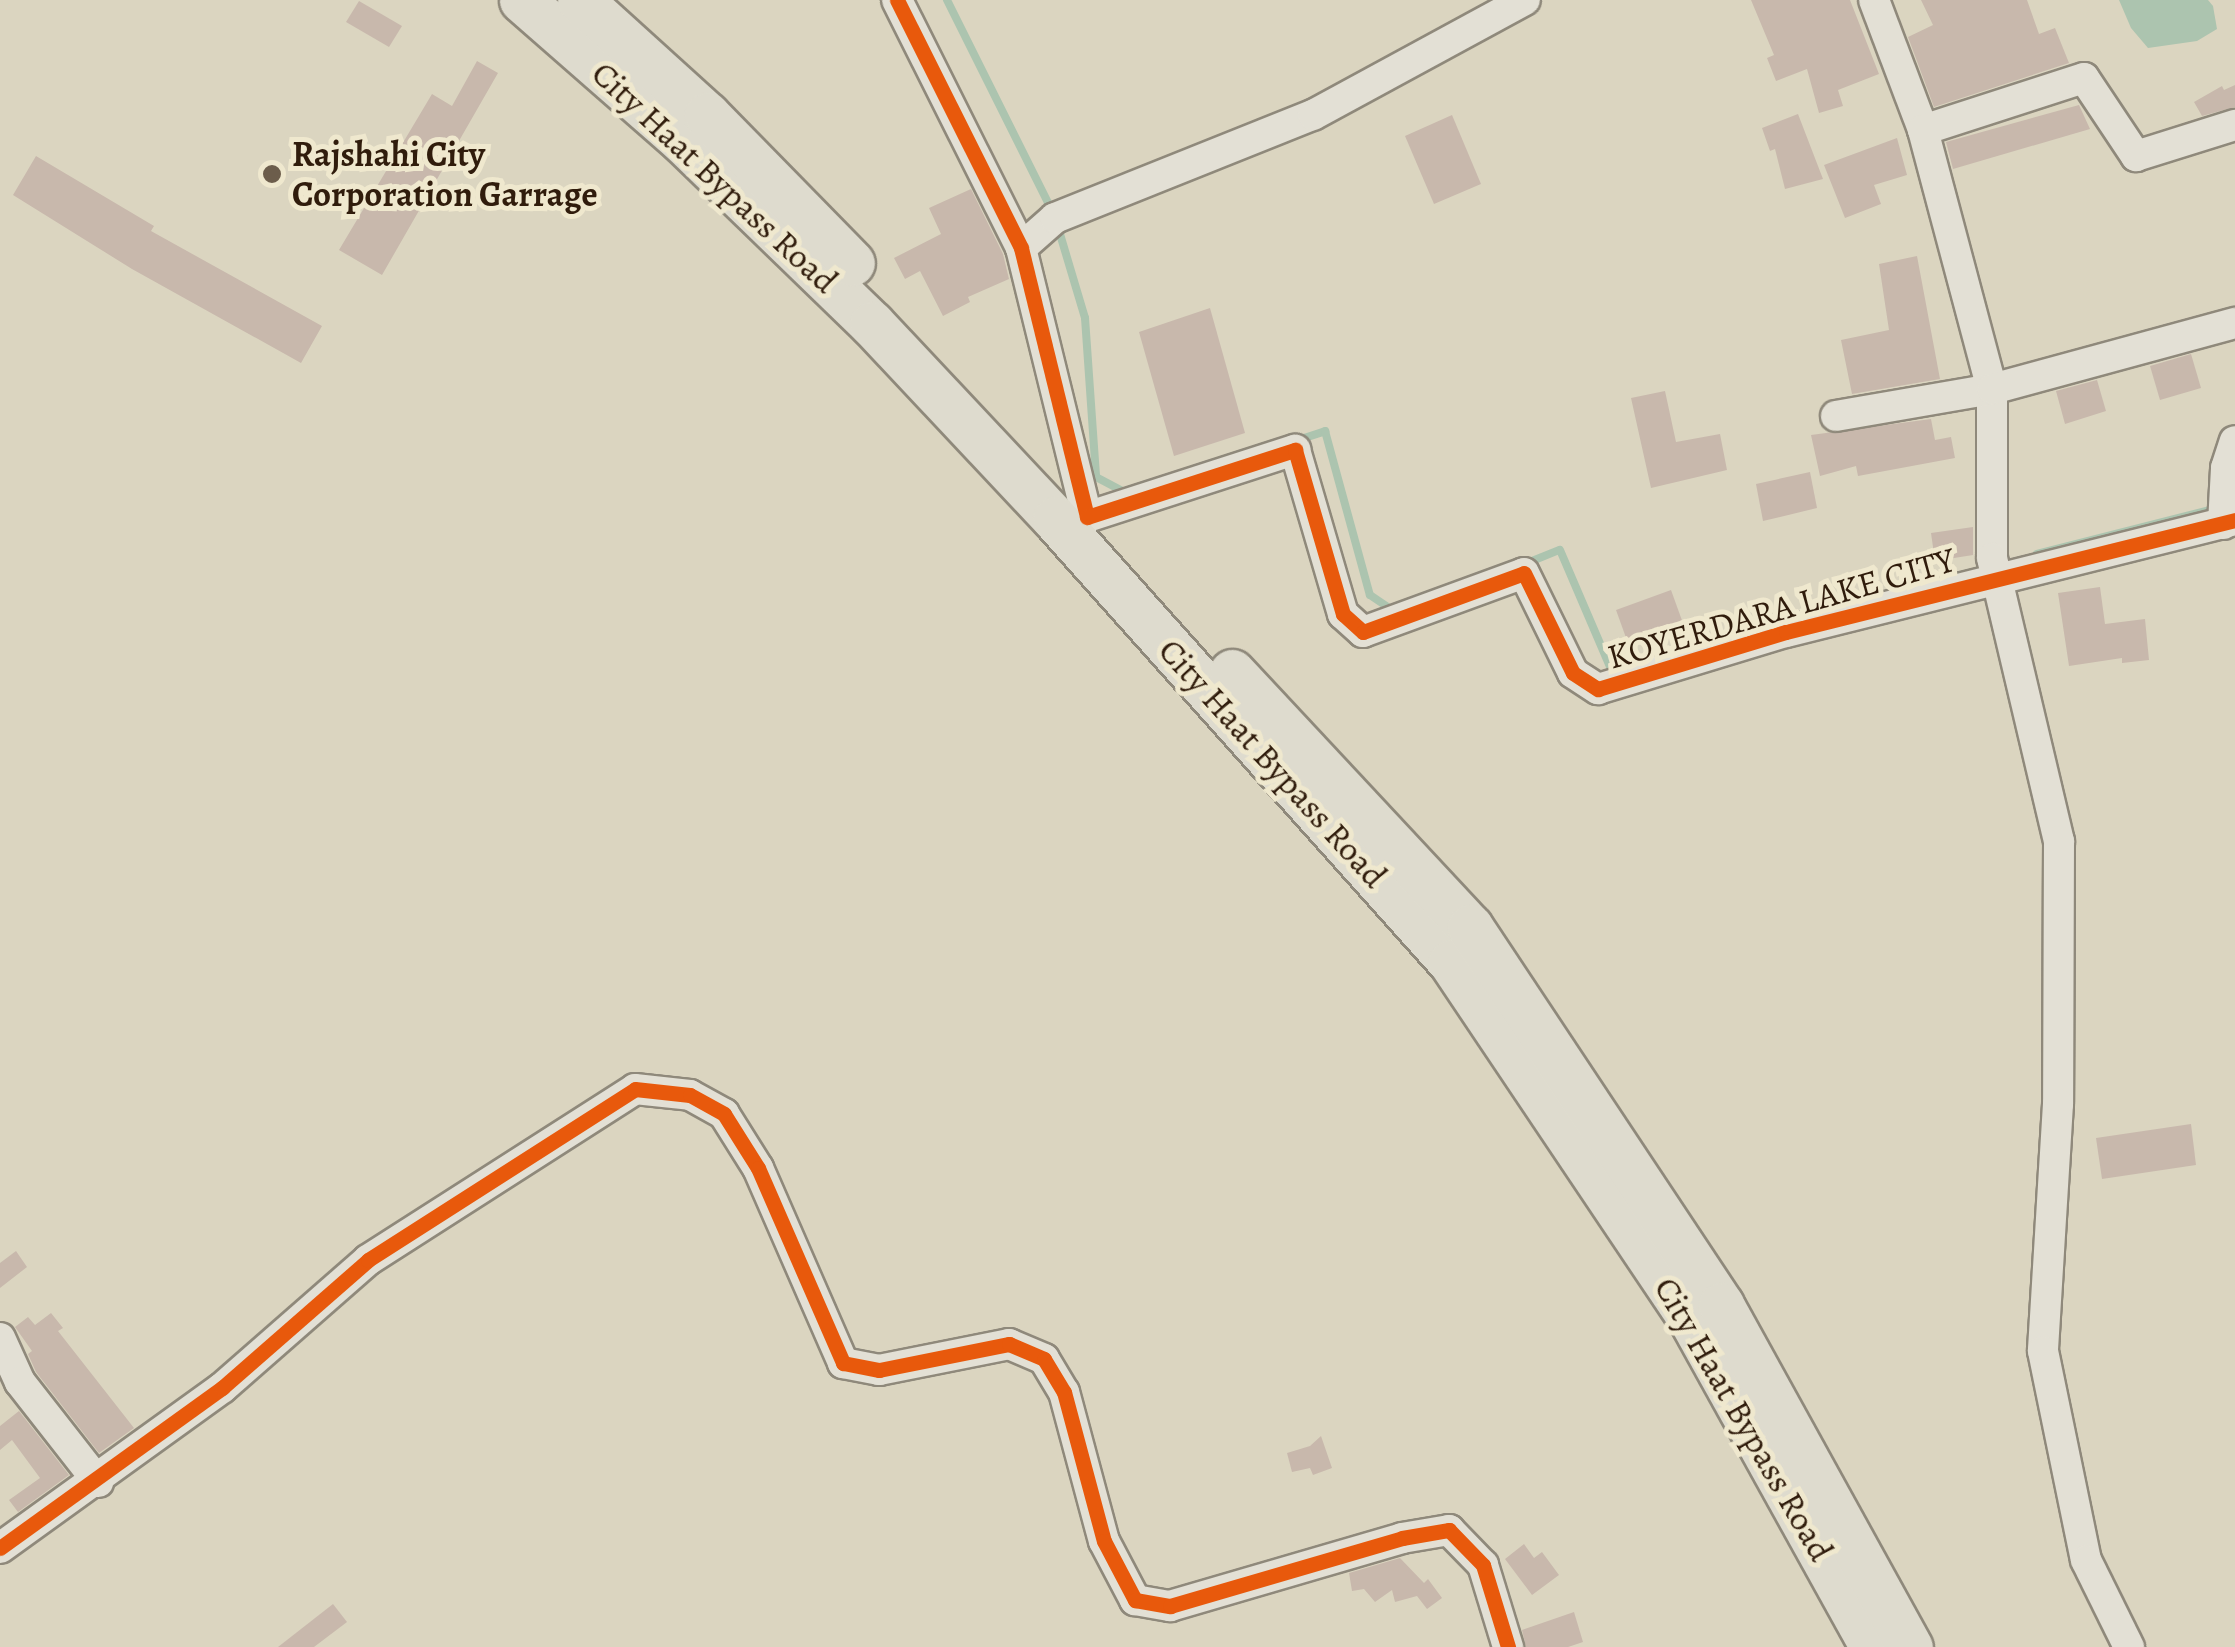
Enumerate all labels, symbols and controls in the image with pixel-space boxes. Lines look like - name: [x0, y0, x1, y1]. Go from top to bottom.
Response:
- street label: City Haat Bypass Road: [583, 52, 847, 302]
- place label: Rajshahi City Corporation Garrage: [292, 133, 598, 215]
- marker: Rajshahi City Corporation Garrage: [261, 163, 283, 185]
- street label: KOYERDARA LAKE CITY: [1602, 538, 1960, 678]
- street label: City Haat Bypass Road: [1150, 630, 1396, 896]
- street label: City Haat Bypass Road: [1646, 1270, 1842, 1568]

